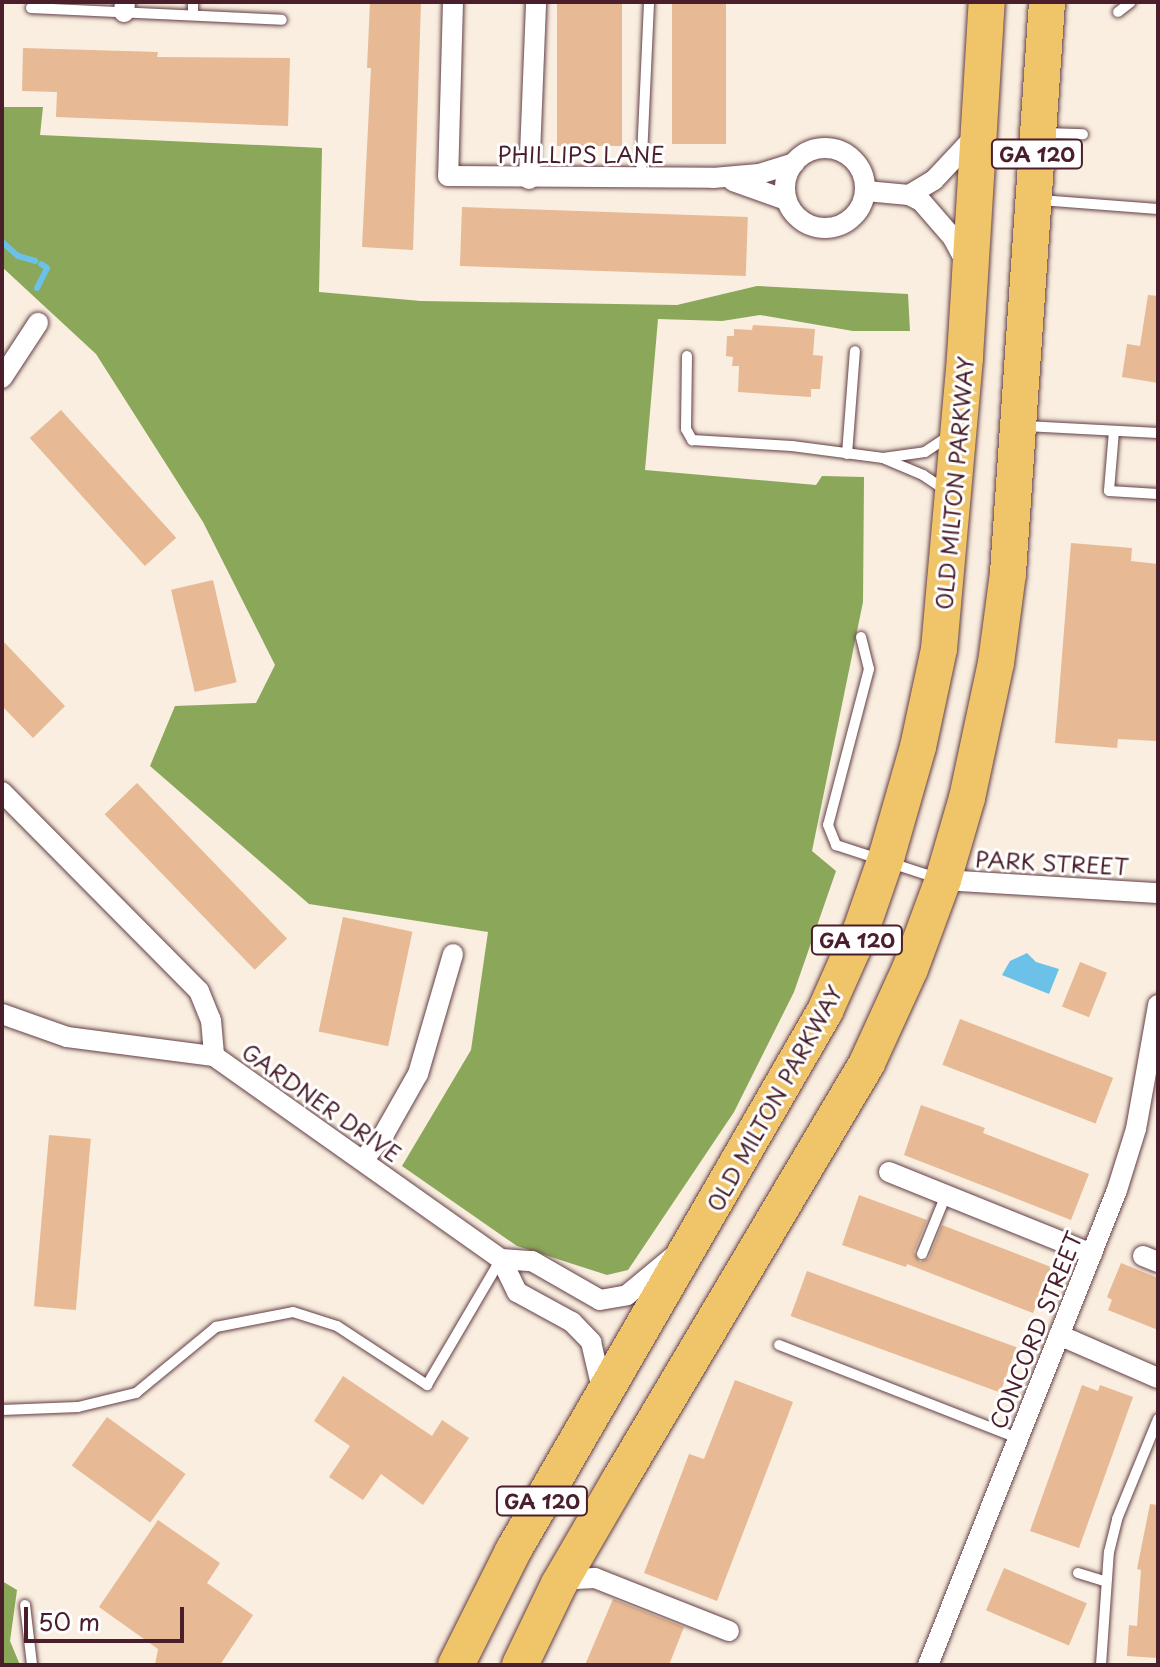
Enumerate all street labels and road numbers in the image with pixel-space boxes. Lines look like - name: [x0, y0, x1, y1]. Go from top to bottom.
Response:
- road number: GA 120: [989, 138, 1085, 170]
- street label: PHILLIPS LANE: [499, 141, 663, 167]
- street label: OLD MILTON PARKWAY: [930, 353, 978, 613]
- street label: PARK STREET: [974, 845, 1130, 879]
- road number: GA 120: [809, 924, 905, 956]
- street label: OLD MILTON PARKWAY: [700, 979, 848, 1217]
- street label: GARDNER DRIVE: [237, 1037, 407, 1167]
- street label: CONCORD STREET: [983, 1227, 1087, 1433]
- road number: GA 120: [494, 1485, 590, 1517]

